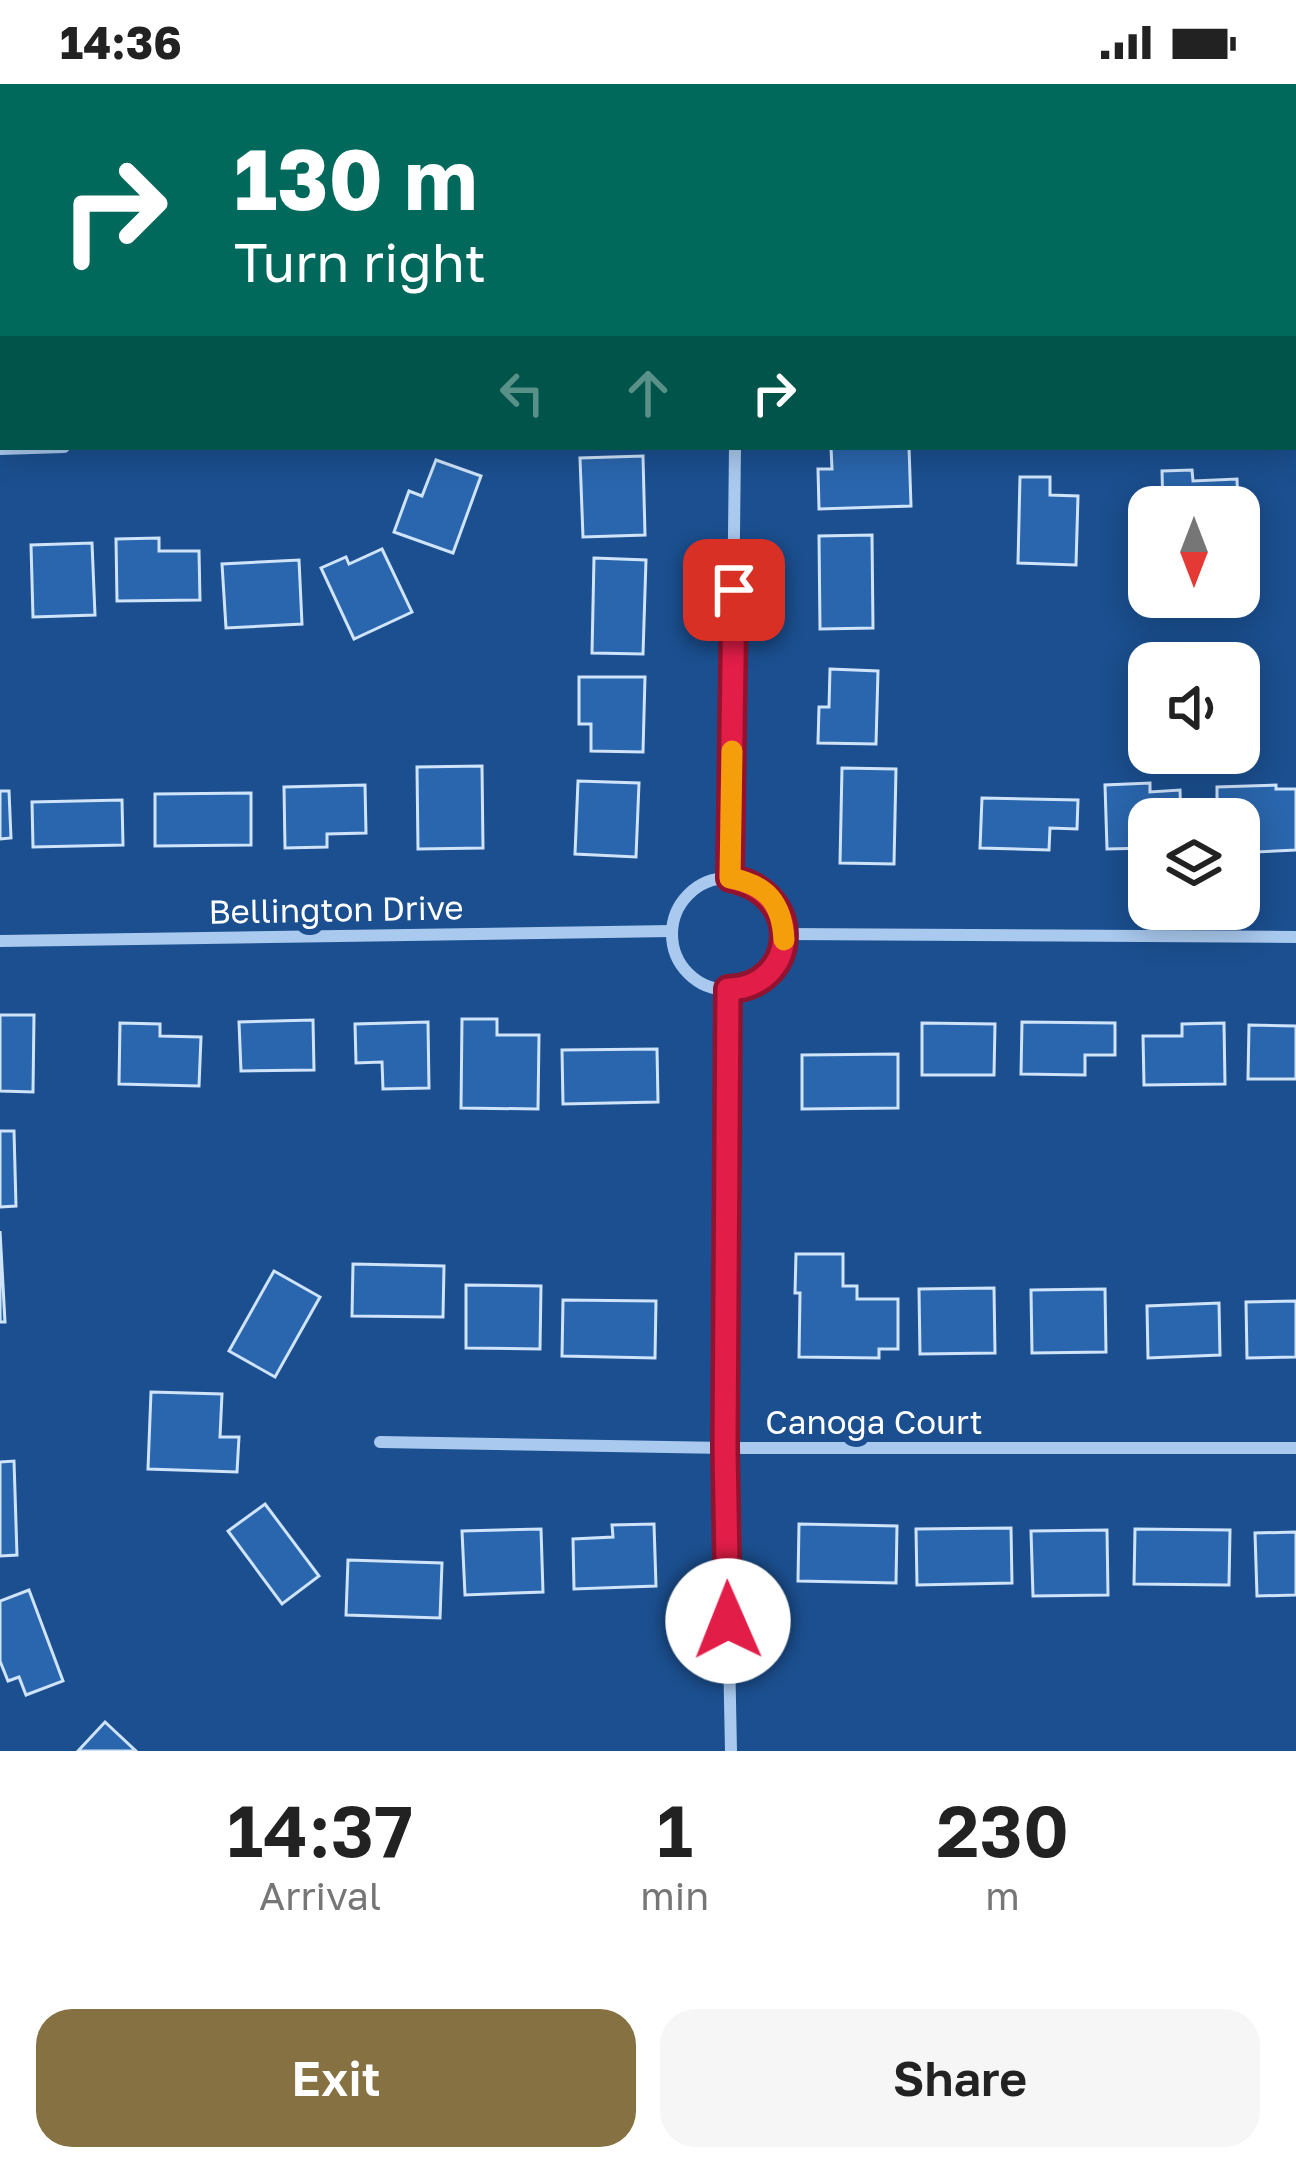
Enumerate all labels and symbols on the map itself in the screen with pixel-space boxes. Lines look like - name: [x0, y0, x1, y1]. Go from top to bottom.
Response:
- north arrow: [1128, 486, 1260, 618]
- pin: [683, 539, 785, 641]
- street label: Bellington Drive: [208, 887, 464, 931]
- street label: Canoga Court: [765, 1402, 983, 1441]
- position arrow: [665, 1558, 791, 1684]

